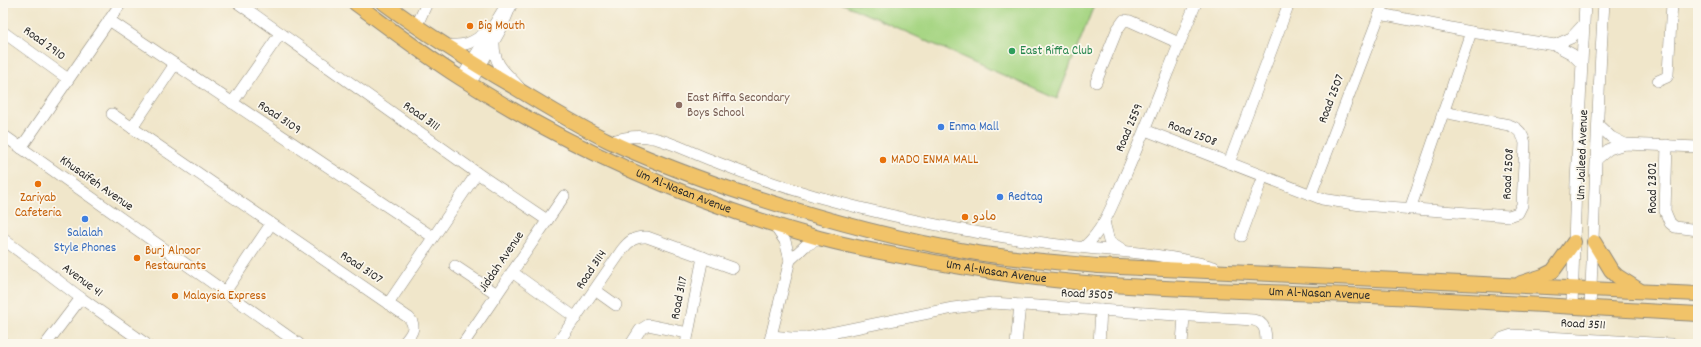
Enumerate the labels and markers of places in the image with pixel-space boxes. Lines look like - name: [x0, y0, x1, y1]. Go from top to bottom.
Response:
- place label: Big Mouth: [478, 17, 525, 36]
- marker: Big Mouth: [465, 21, 475, 31]
- place label: East Riffa Club: [1020, 42, 1093, 61]
- marker: East Riffa Club: [1007, 46, 1017, 56]
- place label: East Riffa Secondary Boys School: [687, 89, 790, 123]
- marker: East Riffa Secondary Boys School: [674, 100, 684, 110]
- place label: Enma Mall: [949, 118, 999, 137]
- marker: Enma Mall: [936, 122, 946, 132]
- place label: MADO ENMA MALL: [891, 151, 979, 170]
- marker: MADO ENMA MALL: [878, 155, 888, 165]
- marker: Zariyab Cafeteria: [33, 179, 43, 189]
- place label: Redtag: [1008, 188, 1043, 207]
- place label: Zariyab Cafeteria: [15, 189, 62, 223]
- marker: Redtag: [995, 192, 1005, 202]
- place label: مادو: [972, 208, 996, 227]
- marker: مادو: [960, 212, 970, 222]
- marker: Salalah Style Phones: [80, 214, 90, 224]
- place label: Salalah Style Phones: [54, 224, 116, 258]
- place label: Burj Alnoor Restaurants: [145, 242, 206, 276]
- marker: Burj Alnoor Restaurants: [132, 253, 142, 263]
- place label: Malaysia Express: [183, 287, 266, 306]
- marker: Malaysia Express: [170, 291, 180, 301]

